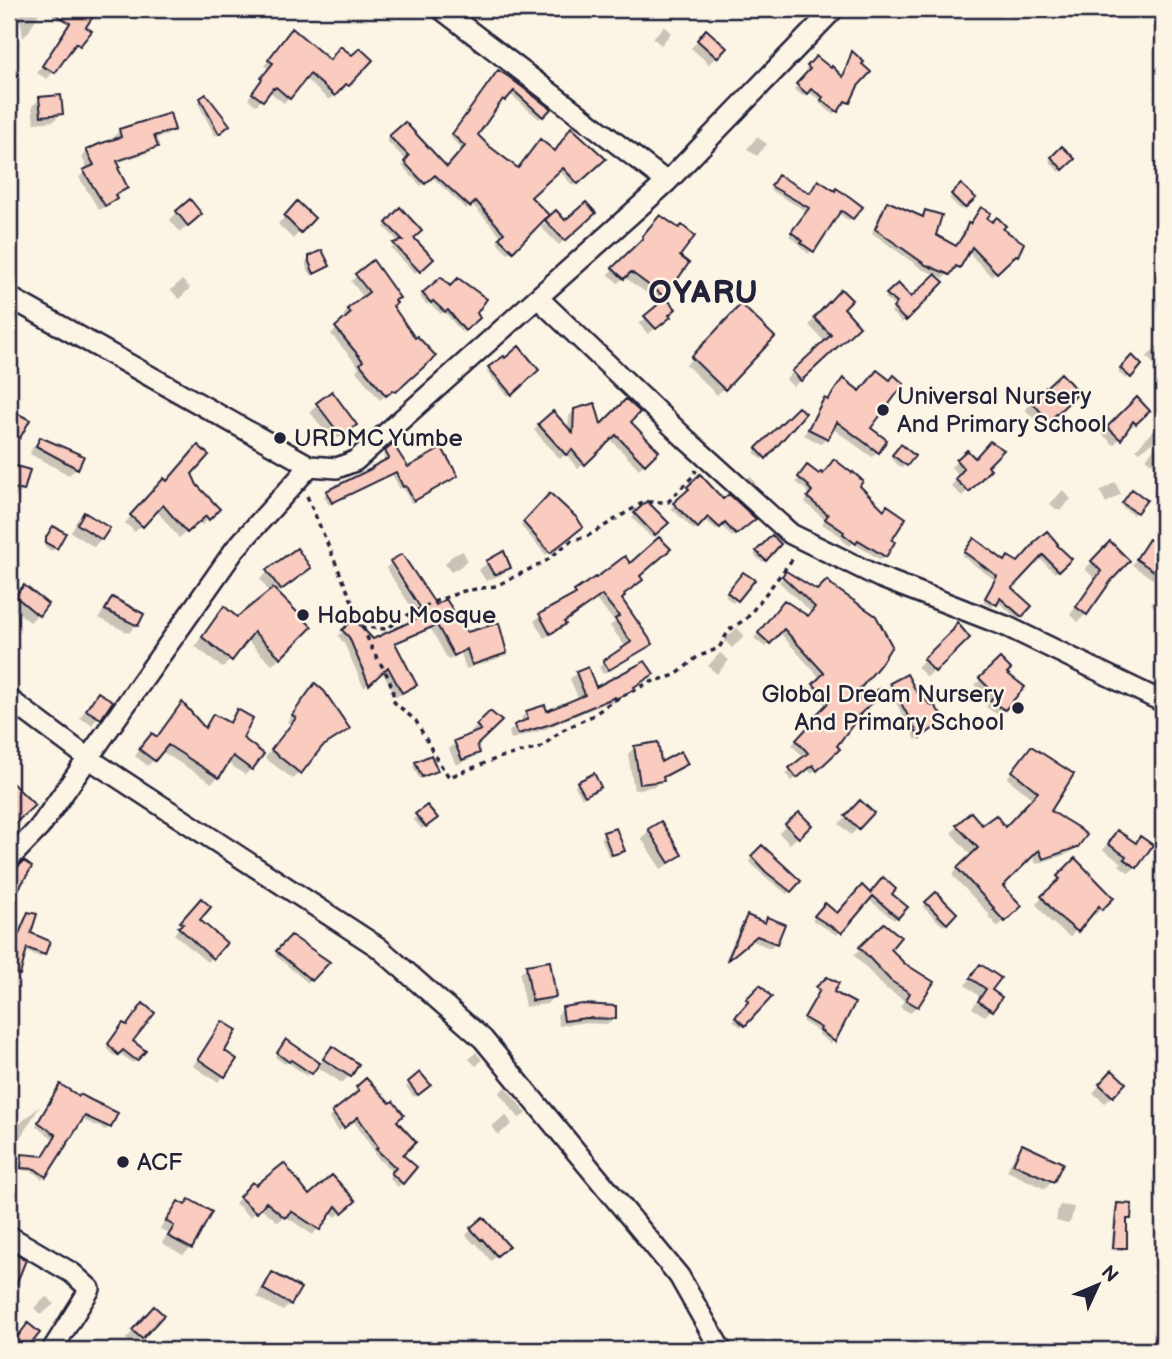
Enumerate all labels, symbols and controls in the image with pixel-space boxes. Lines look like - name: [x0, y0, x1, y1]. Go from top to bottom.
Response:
- district label: OYARU: [648, 274, 760, 313]
- place label: Universal Nursery And Primary School: [897, 382, 1107, 439]
- marker: Universal Nursery And Primary School: [875, 402, 891, 418]
- place label: URDMC Yumbe: [294, 424, 463, 453]
- marker: URDMC Yumbe: [272, 430, 288, 446]
- place label: Hababu Mosque: [317, 601, 496, 630]
- marker: Hababu Mosque: [295, 607, 311, 623]
- place label: Global Dream Nursery And Primary School: [762, 680, 1004, 737]
- marker: Global Dream Nursery And Primary School: [1010, 700, 1026, 716]
- place label: ACF: [137, 1148, 183, 1177]
- marker: ACF: [115, 1154, 131, 1170]
- north arrow: [1064, 1250, 1134, 1320]
- text: N: [1096, 1261, 1122, 1287]

